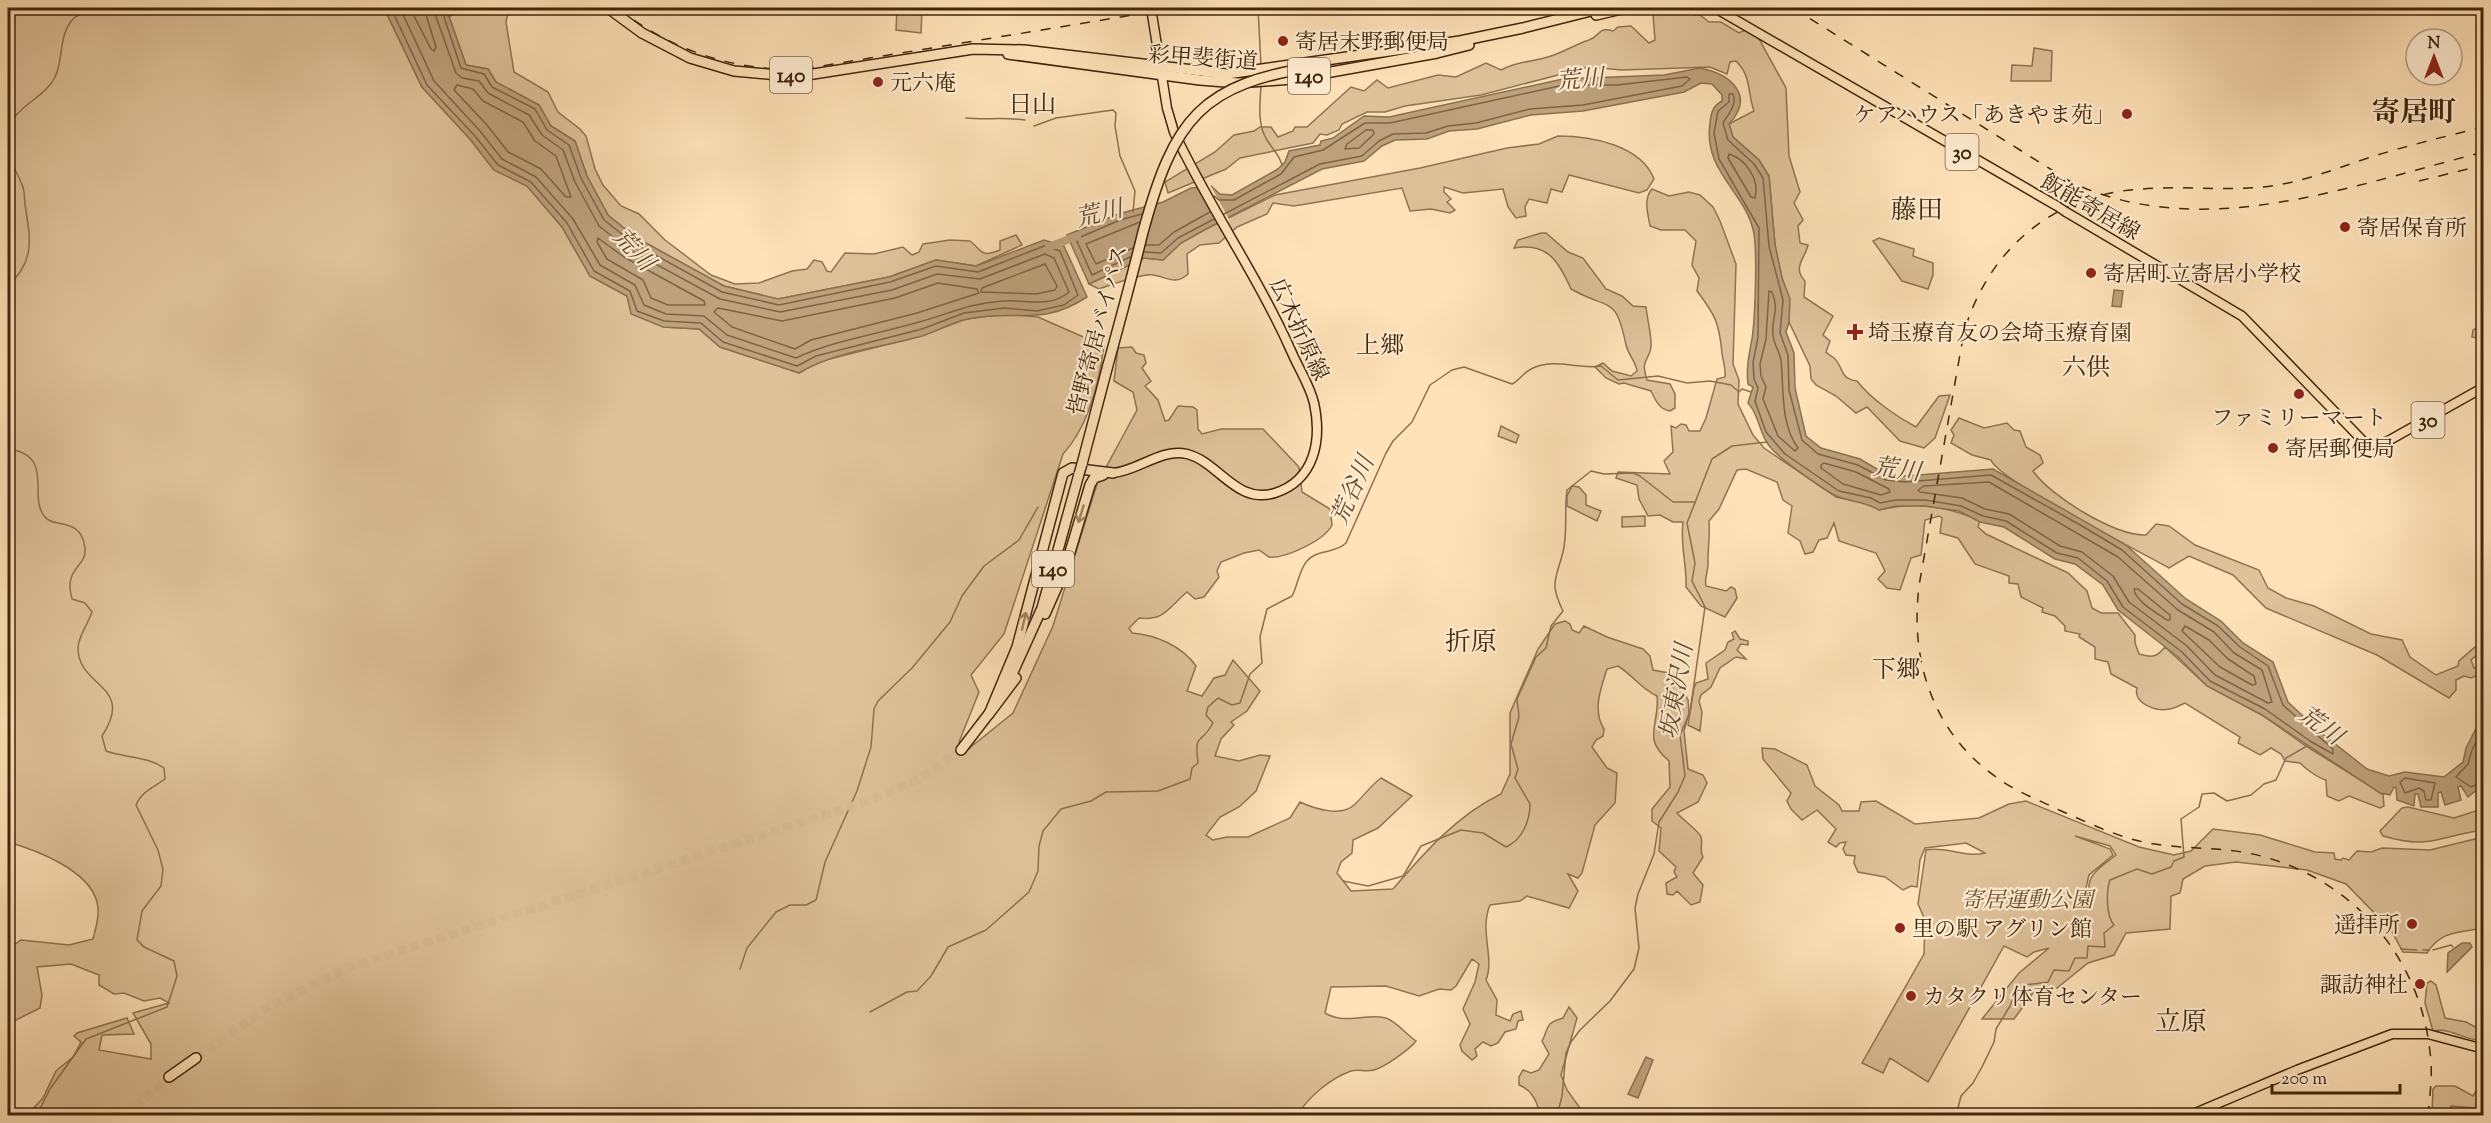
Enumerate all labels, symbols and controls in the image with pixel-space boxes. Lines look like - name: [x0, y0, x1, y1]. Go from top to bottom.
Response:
- north arrow: [2404, 27, 2464, 87]
- place label: 寄居末野郵便局: [1295, 28, 1449, 60]
- text: N: [2428, 33, 2441, 56]
- marker: 寄居末野郵便局: [1276, 34, 1290, 48]
- street label: 彩甲斐街道: [1147, 40, 1259, 80]
- road number: 140: [770, 57, 812, 93]
- road number: 140: [1288, 58, 1330, 94]
- water label: 荒川: [1555, 62, 1609, 100]
- place label: 元六庵: [890, 69, 956, 101]
- marker: 元六庵: [871, 75, 885, 89]
- district label: 日山: [1008, 89, 1056, 123]
- district label: 寄居町: [2372, 94, 2456, 134]
- place label: ケアハウス「あきやま苑」: [1853, 101, 2115, 133]
- marker: ケアハウス「あきやま苑」: [2120, 107, 2134, 121]
- road number: 30: [1946, 134, 1978, 170]
- street label: 飯能寄居線: [2034, 167, 2145, 250]
- water label: 荒川: [1072, 192, 1130, 237]
- district label: 藤田: [1891, 193, 1943, 230]
- place label: 寄居保育所: [2357, 214, 2467, 246]
- marker: 寄居保育所: [2338, 220, 2352, 234]
- water label: 荒川: [604, 221, 663, 282]
- street label: 皆野寄居バイパス: [1062, 242, 1138, 420]
- place label: 寄居町立寄居小学校: [2103, 260, 2301, 292]
- marker: 寄居町立寄居小学校: [2084, 266, 2098, 280]
- street label: 広木折原線: [1260, 274, 1335, 387]
- place label: 埼玉療育友の会埼玉療育園: [1868, 319, 2132, 351]
- marker: 埼玉療育友の会埼玉療育園: [1846, 323, 1864, 341]
- district label: 上郷: [1356, 330, 1404, 364]
- district label: 六供: [2062, 352, 2110, 386]
- marker: ファミリーマート: [2292, 387, 2306, 401]
- road number: 30: [2412, 402, 2444, 438]
- place label: ファミリーマート: [2211, 404, 2387, 436]
- place label: 寄居郵便局: [2285, 435, 2395, 467]
- marker: 寄居郵便局: [2266, 441, 2280, 455]
- water label: 荒谷川: [1324, 448, 1385, 531]
- water label: 荒川: [1871, 451, 1926, 491]
- one-way arrow: [1075, 504, 1086, 523]
- road number: 140: [1032, 551, 1074, 587]
- one-way arrow: [1019, 611, 1031, 630]
- district label: 折原: [1445, 625, 1497, 662]
- water label: 坂東沢川: [1653, 638, 1704, 742]
- district label: 下郷: [1872, 654, 1920, 688]
- water label: 荒川: [2290, 699, 2352, 756]
- park label: 寄居運動公園: [1961, 886, 2096, 918]
- place label: 遥拝所: [2334, 911, 2400, 943]
- place label: 里の駅 アグリン館: [1912, 915, 2092, 947]
- marker: 遥拝所: [2405, 917, 2419, 931]
- marker: 里の駅 アグリン館: [1893, 921, 1907, 935]
- place label: 諏訪神社: [2320, 971, 2408, 1003]
- marker: 諏訪神社: [2413, 977, 2427, 991]
- place label: カタクリ体育センター: [1923, 983, 2142, 1015]
- marker: カタクリ体育センター: [1904, 989, 1918, 1003]
- district label: 立原: [2155, 1005, 2207, 1042]
- scale bar: [2272, 1057, 2400, 1095]
- text: 200 m: [2281, 1067, 2327, 1093]

